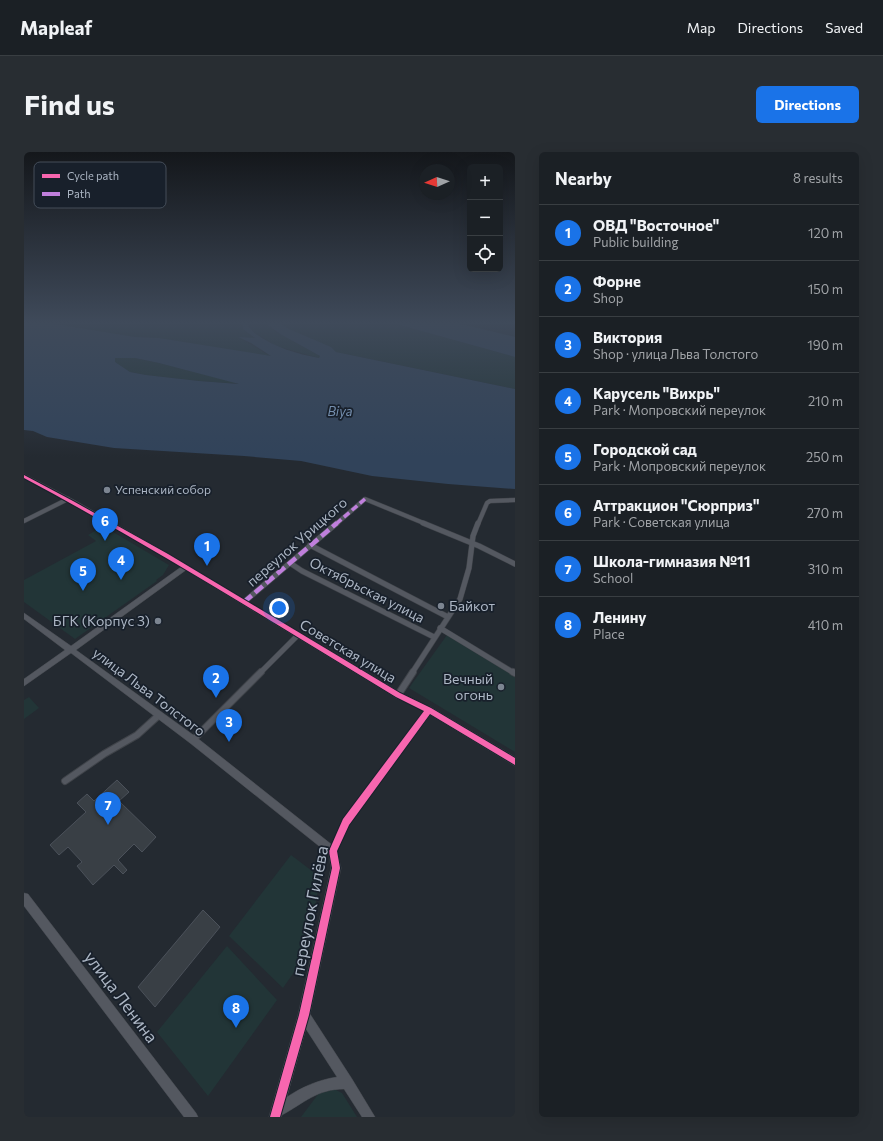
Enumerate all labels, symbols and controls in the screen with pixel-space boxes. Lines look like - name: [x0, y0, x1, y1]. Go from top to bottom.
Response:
- text: Mapleaf: [20, 16, 92, 39]
- text: Map: [687, 19, 716, 36]
- text: Directions: [738, 19, 803, 36]
- text: Saved: [825, 19, 863, 36]
- button: Directions: [756, 86, 859, 123]
- text: Find us: [24, 87, 115, 121]
- legend: [34, 162, 166, 208]
- north arrow: [419, 164, 455, 200]
- map controls: [467, 164, 503, 272]
- button: +: [467, 164, 503, 200]
- text: Nearby: [555, 168, 612, 189]
- text: Cycle path: [67, 169, 119, 182]
- text: 8 results: [793, 170, 843, 186]
- text: Path: [67, 187, 90, 200]
- button: −: [467, 200, 503, 236]
- text: ОВД "Восточное": [593, 216, 719, 234]
- text: 1: [565, 225, 571, 241]
- text: 120 m: [808, 225, 843, 241]
- text: Public building: [593, 234, 679, 250]
- button: locate: [467, 236, 503, 272]
- text: Форне: [593, 272, 641, 290]
- text: 2: [564, 281, 572, 297]
- text: 150 m: [808, 281, 843, 297]
- text: Shop: [593, 290, 624, 306]
- text: Виктория: [593, 328, 662, 346]
- text: 3: [564, 337, 572, 353]
- text: 190 m: [807, 337, 843, 353]
- text: Shop · улица Льва Толстого: [593, 346, 758, 362]
- text: Карусель "Вихрь": [593, 384, 720, 402]
- text: 4: [564, 393, 572, 409]
- text: 210 m: [808, 393, 843, 409]
- text: Park · Мопровский переулок: [593, 402, 766, 418]
- water label: Biya: [327, 403, 353, 419]
- text: Городской сад: [593, 440, 697, 458]
- text: 5: [564, 449, 572, 465]
- text: 250 m: [806, 449, 843, 465]
- text: Park · Мопровский переулок: [593, 458, 766, 474]
- place label: Успенский собор: [115, 482, 211, 496]
- marker: Успенский собор: [102, 485, 112, 495]
- street label: переулок Урицкого: [243, 494, 350, 590]
- text: Аттракцион "Сюрприз": [593, 496, 759, 514]
- text: 6: [564, 505, 572, 521]
- text: 270 m: [807, 505, 843, 521]
- pin: 6: [92, 508, 118, 541]
- text: Park · Советская улица: [593, 514, 730, 530]
- pin: 1: [194, 533, 220, 566]
- pin: 4: [108, 547, 134, 580]
- text: Школа-гимназия №11: [593, 552, 751, 570]
- street label: Октябрьская улица: [307, 553, 428, 626]
- pin: 5: [70, 558, 96, 591]
- text: 7: [564, 561, 572, 577]
- text: 310 m: [808, 561, 843, 577]
- text: School: [593, 570, 633, 586]
- place label: Байкот: [449, 597, 496, 614]
- your location: [269, 598, 289, 618]
- marker: Байкот: [436, 601, 446, 611]
- text: Ленину: [593, 608, 647, 626]
- place label: БГК (Корпус 3): [53, 612, 150, 629]
- street label: Советская улица: [297, 615, 399, 686]
- marker: БГК (Корпус 3): [153, 616, 163, 626]
- text: 8: [564, 617, 572, 633]
- text: 410 m: [808, 617, 843, 633]
- text: Place: [593, 626, 625, 642]
- street label: улица Льва Толстого: [90, 644, 209, 739]
- pin: 2: [203, 665, 229, 698]
- place label: Вечный огонь: [443, 670, 493, 703]
- marker: Вечный огонь: [496, 682, 506, 692]
- pin: 3: [216, 709, 242, 742]
- pin: 7: [95, 792, 121, 825]
- street label: переулок Гилёва: [287, 844, 332, 978]
- street label: улица Ленина: [80, 947, 163, 1047]
- pin: 8: [223, 995, 249, 1028]

